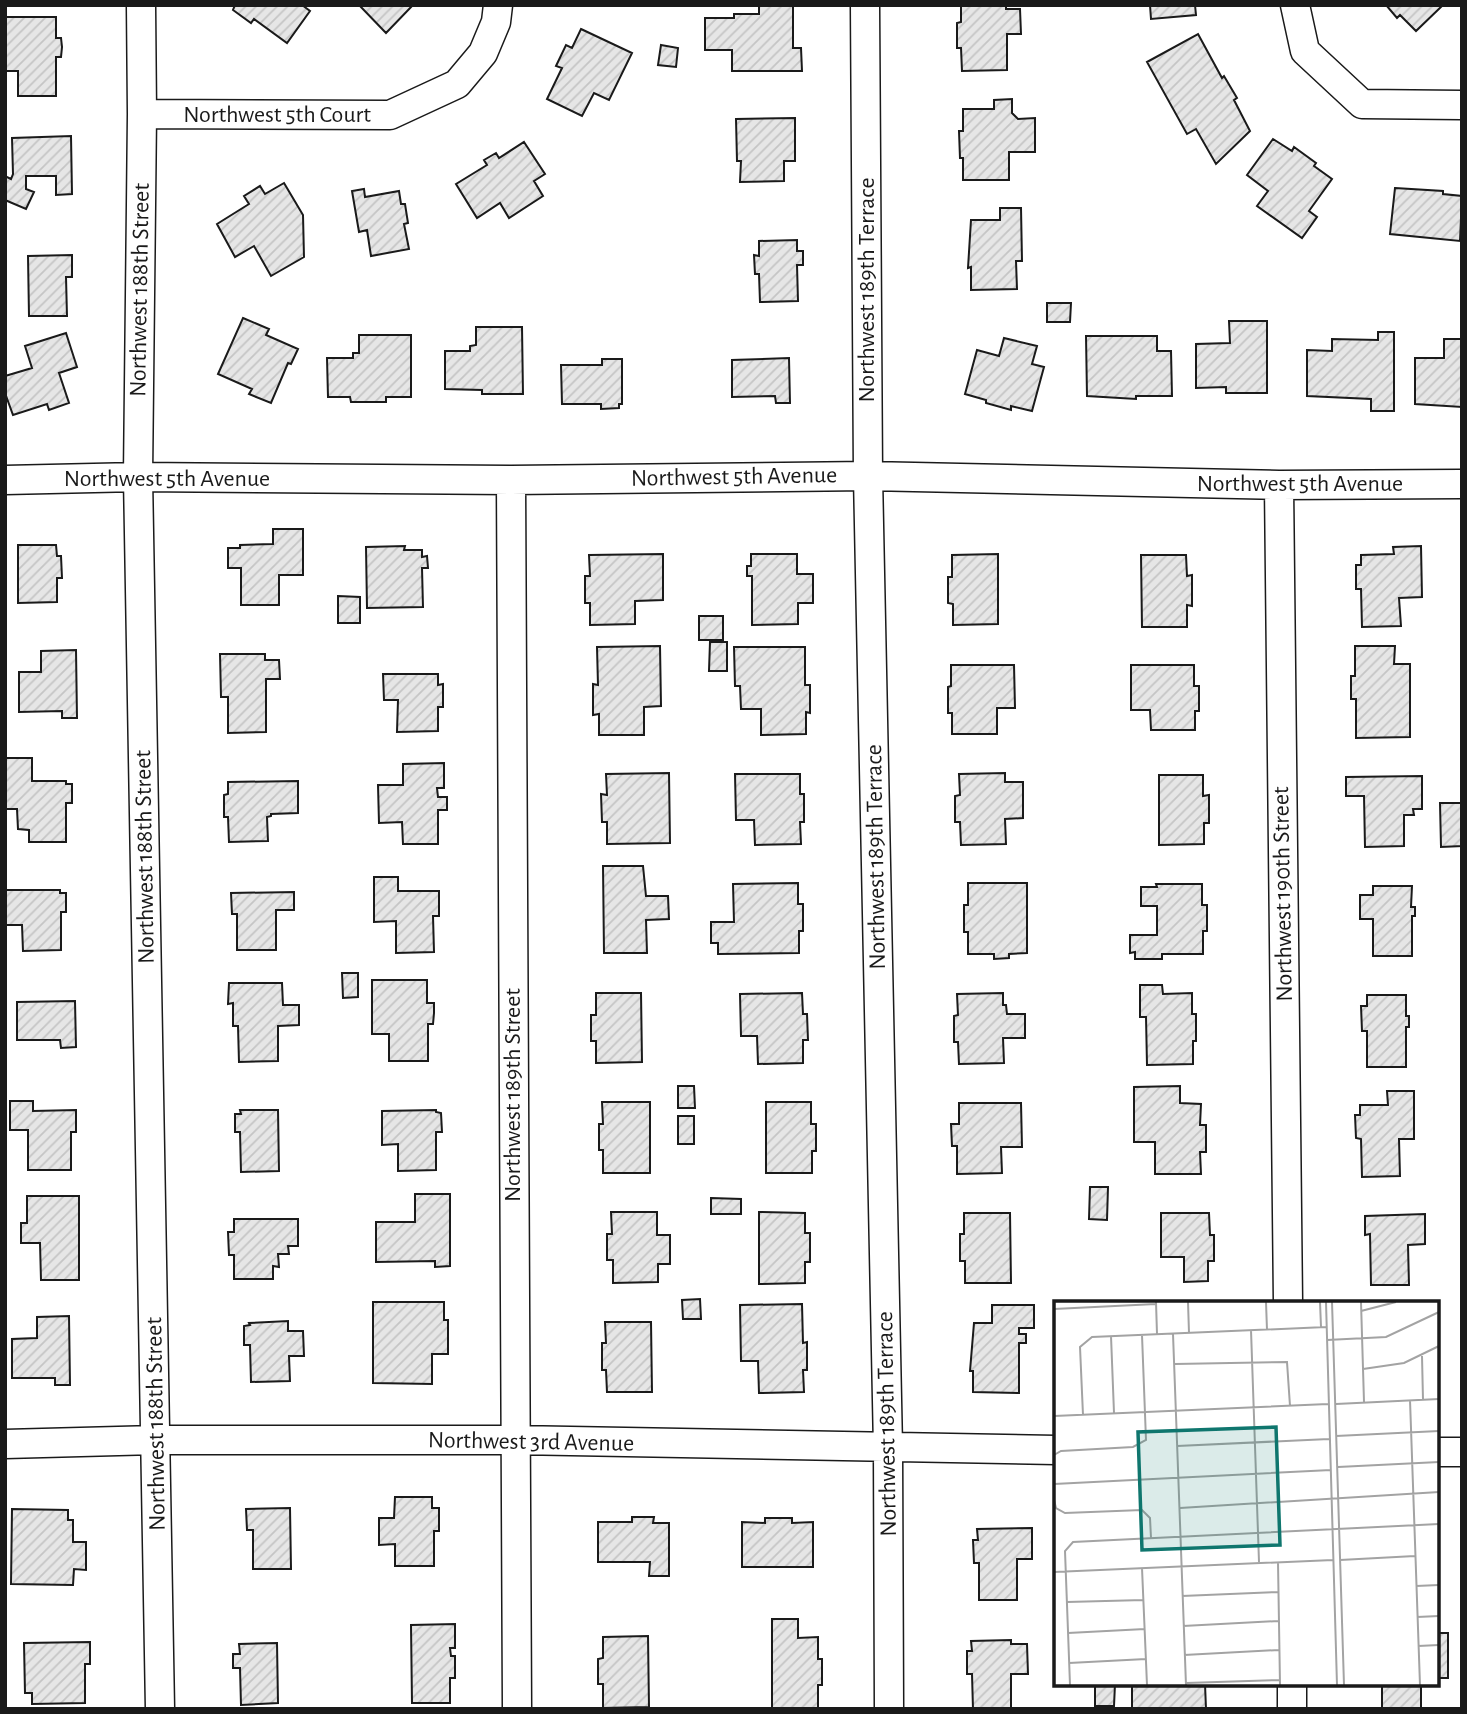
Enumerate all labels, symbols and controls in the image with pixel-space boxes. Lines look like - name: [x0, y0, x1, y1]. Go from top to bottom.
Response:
- street label: Northwest 5th Court: [183, 103, 371, 127]
- street label: Northwest 189th Terrace: [855, 177, 879, 403]
- street label: Northwest 188th Street: [126, 183, 154, 397]
- street label: Northwest 5th Avenue: [631, 463, 837, 491]
- street label: Northwest 5th Avenue: [64, 467, 270, 491]
- street label: Northwest 5th Avenue: [1197, 472, 1403, 496]
- street label: Northwest 189th Terrace: [862, 744, 890, 970]
- street label: Northwest 188th Street: [131, 750, 159, 964]
- street label: Northwest 190th Street: [1269, 786, 1297, 1002]
- street label: Northwest 189th Street: [501, 988, 525, 1202]
- inset map: [1054, 1301, 1439, 1686]
- street label: Northwest 189th Terrace: [873, 1311, 901, 1537]
- street label: Northwest 188th Street: [142, 1317, 170, 1531]
- street label: Northwest 3rd Avenue: [428, 1428, 634, 1456]

